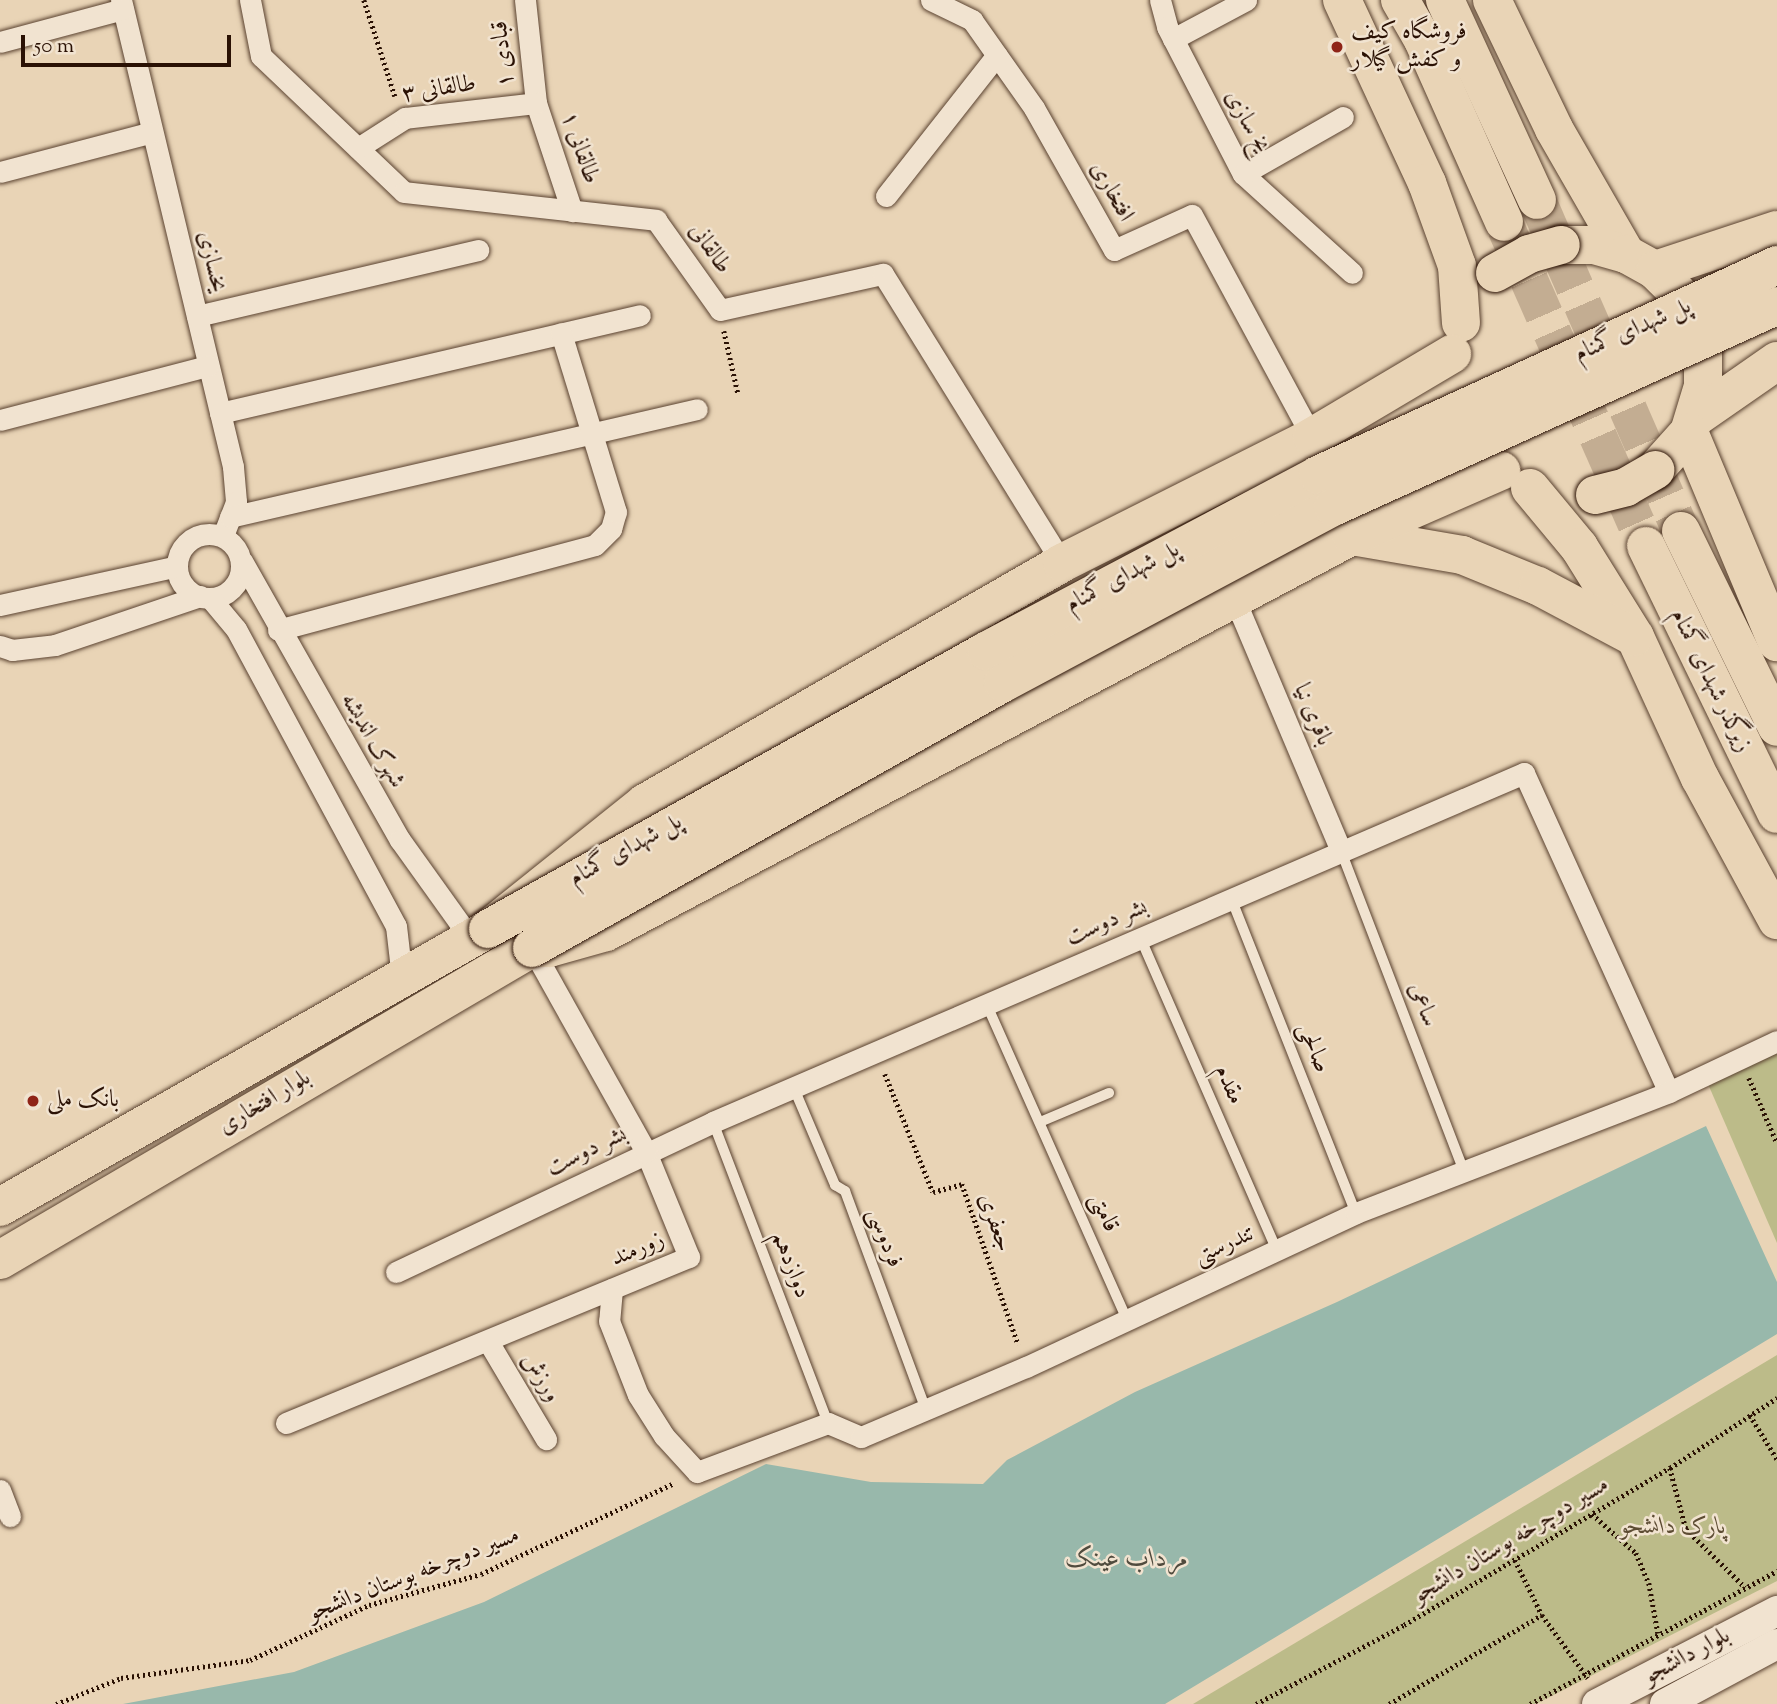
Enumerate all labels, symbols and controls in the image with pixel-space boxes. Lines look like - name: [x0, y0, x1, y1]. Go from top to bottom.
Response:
- street label: قبادی ۱: [486, 19, 522, 89]
- place label: فروشگاه کیف و کفش گیلار: [1351, 19, 1466, 75]
- scale bar: [24, 21, 234, 65]
- text: 50 m: [34, 32, 74, 62]
- marker: فروشگاه کیف و کفش گیلار: [1329, 39, 1345, 55]
- street label: طالقانی ۳: [400, 70, 478, 110]
- street label: یخ سازی: [1217, 85, 1275, 159]
- street label: طالقانی ۱: [553, 108, 605, 188]
- street label: افتخاری: [1083, 157, 1139, 227]
- street label: طالقانی: [681, 218, 737, 280]
- street label: یخسازی: [190, 228, 232, 296]
- street label: پل شهدای گمنام: [1570, 292, 1696, 370]
- street label: پل شهدای گمنام: [1061, 536, 1185, 620]
- street label: زیرگذر شهدای گمنام: [1663, 605, 1757, 757]
- street label: باقری نیا: [1286, 679, 1338, 751]
- street label: شهرک اندیشه: [333, 688, 411, 794]
- street label: پل شهدای گمنام: [564, 808, 688, 894]
- street label: بشر دوست: [1062, 893, 1152, 953]
- street label: ساعی: [1401, 979, 1443, 1031]
- street label: صالحی: [1290, 1019, 1336, 1077]
- street label: مقدم: [1207, 1061, 1249, 1109]
- street label: بلوار افتخاری: [214, 1064, 316, 1142]
- place label: بانک ملی: [47, 1087, 119, 1115]
- marker: بانک ملی: [25, 1093, 41, 1109]
- street label: بشر دوست: [542, 1120, 632, 1184]
- street label: قامتی: [1082, 1189, 1124, 1237]
- street label: جعفری: [971, 1190, 1017, 1256]
- street label: فردوسی: [860, 1204, 908, 1272]
- street label: تندرستی: [1190, 1219, 1260, 1273]
- street label: زورمند: [607, 1226, 669, 1274]
- street label: دوازدهم: [764, 1227, 816, 1303]
- street label: ورزش: [514, 1348, 566, 1408]
- street label: مسیر دوچرخه بوستان دانشجو: [1408, 1471, 1614, 1611]
- park label: پارک دانشجو: [1620, 1514, 1726, 1542]
- street label: مسیر دوچرخه بوستان دانشجو: [304, 1521, 524, 1629]
- water label: مرداب عینک: [1066, 1544, 1188, 1576]
- street label: بلوار دانشجو: [1639, 1622, 1735, 1692]

